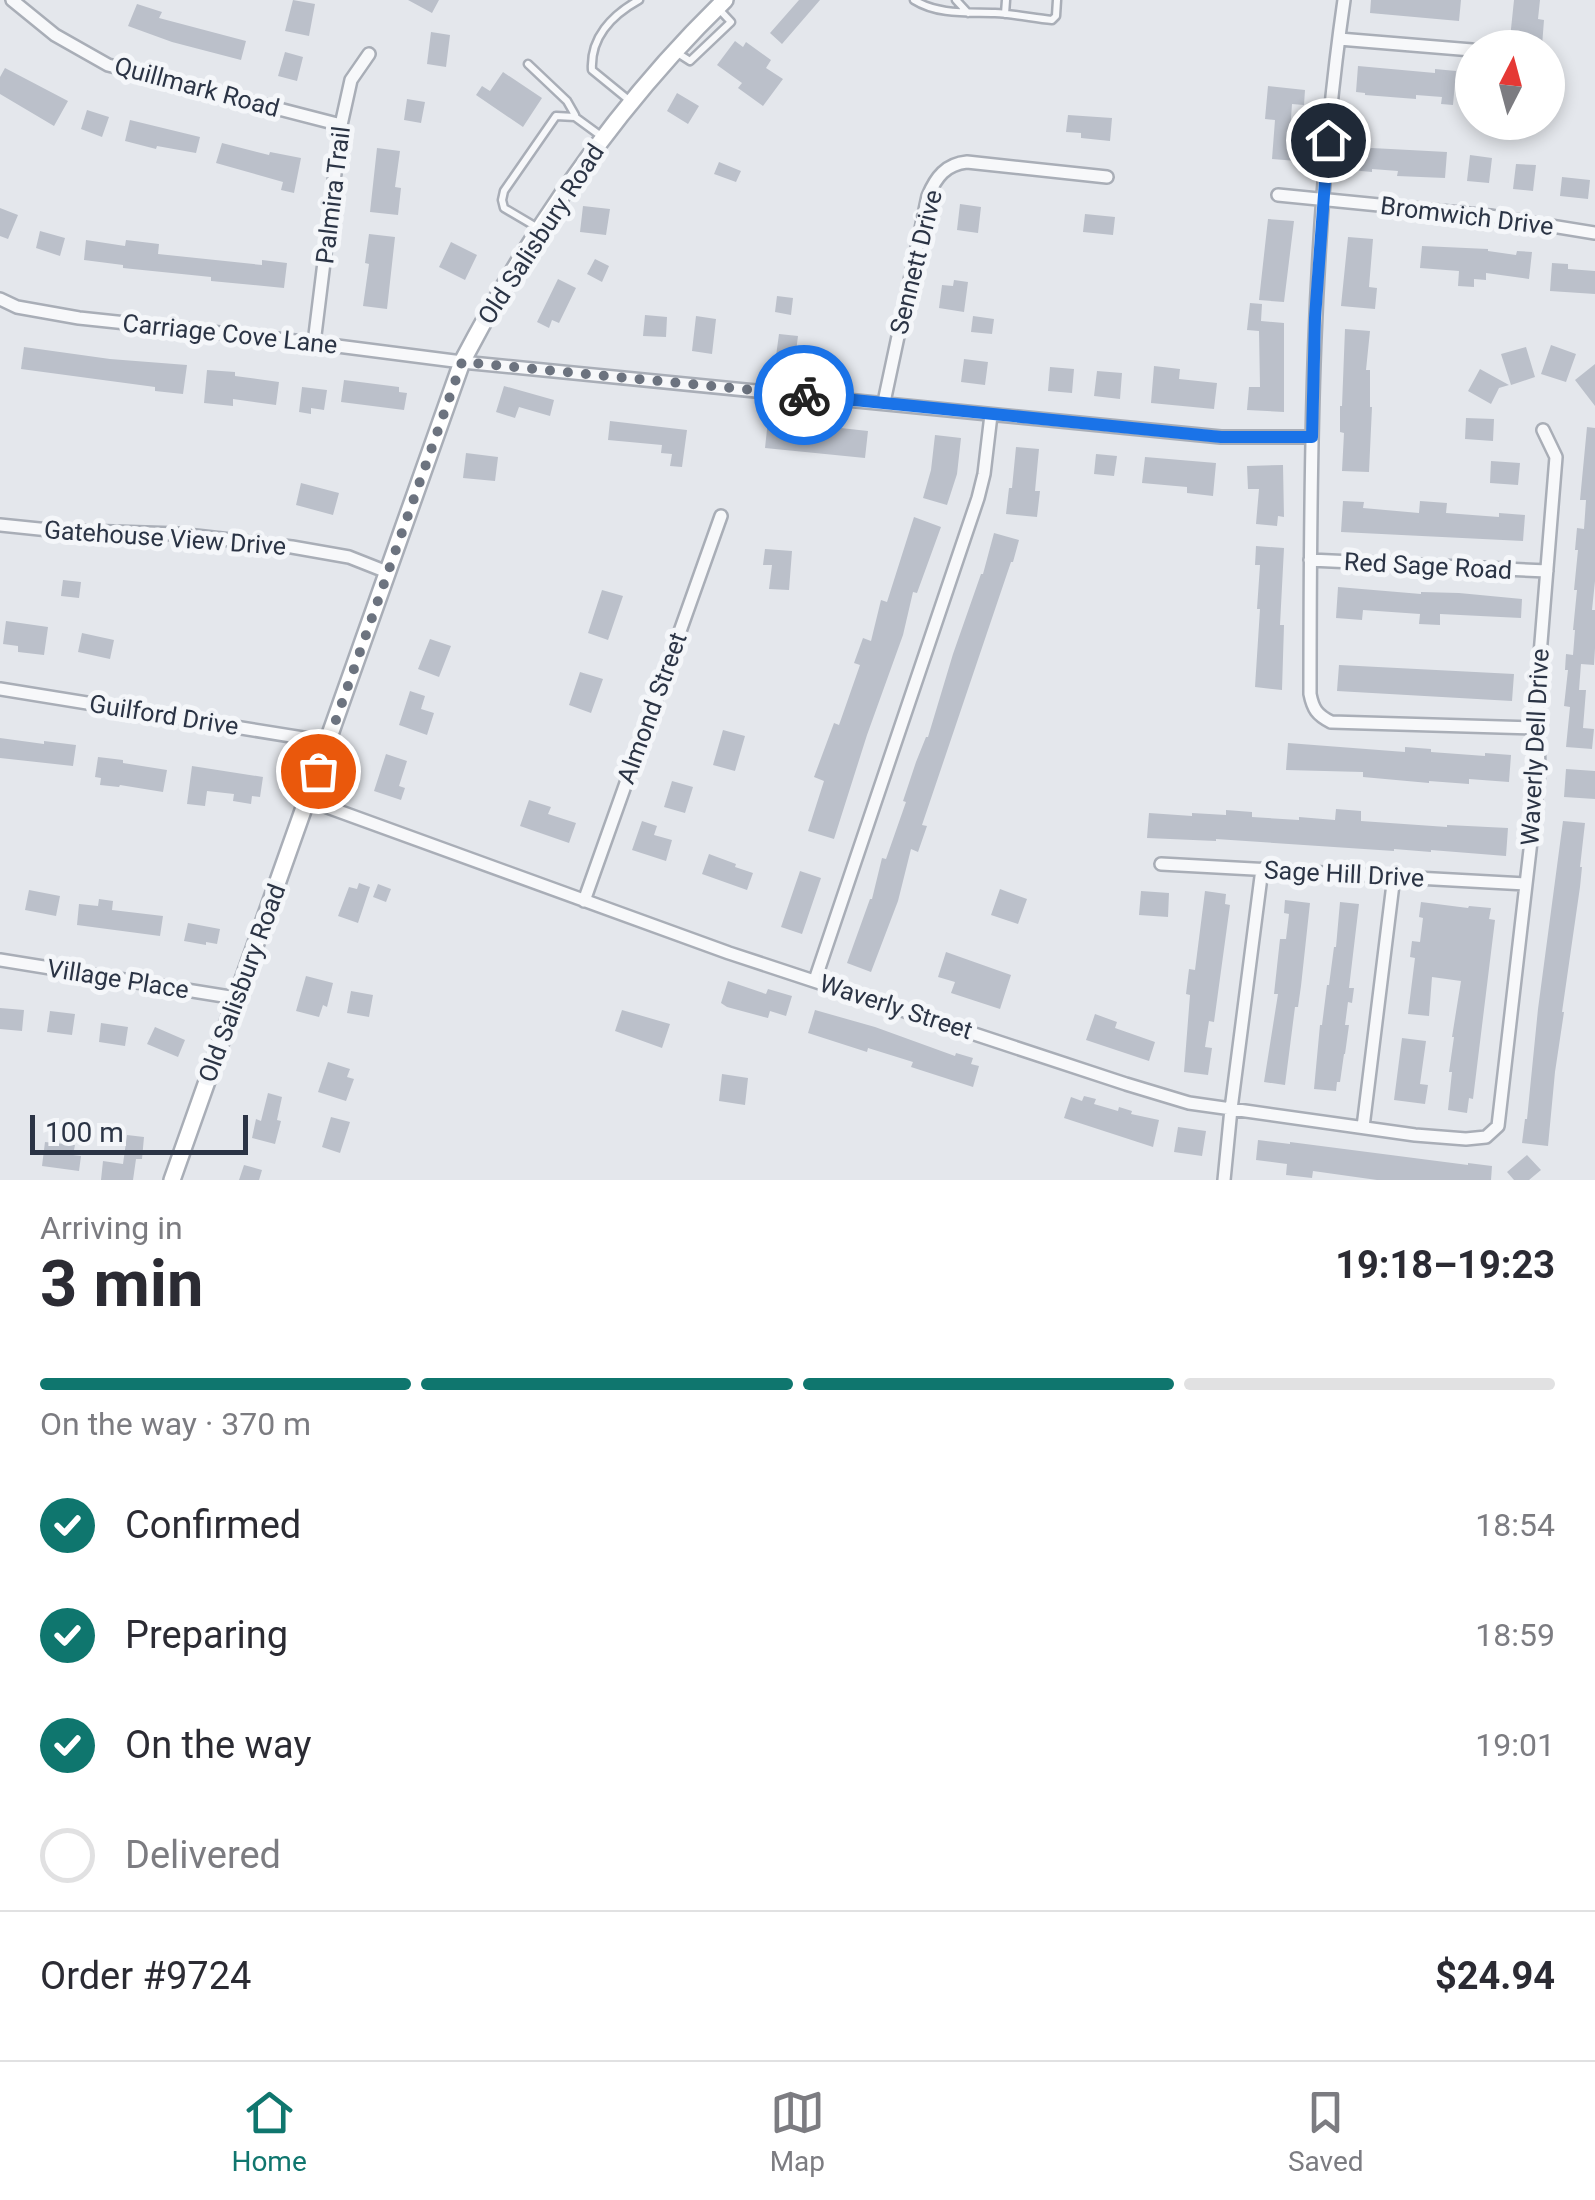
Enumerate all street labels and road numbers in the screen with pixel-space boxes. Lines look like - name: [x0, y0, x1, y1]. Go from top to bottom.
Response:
- street label: Quillmark Road: [111, 51, 283, 123]
- street label: Palmira Trail: [310, 125, 356, 265]
- street label: Old Salisbury Road: [472, 138, 610, 330]
- street label: Sennett Drive: [884, 187, 948, 337]
- street label: Bromwich Drive: [1379, 191, 1555, 241]
- street label: Carriage Cove Lane: [121, 308, 339, 360]
- street label: Gatehouse View Drive: [43, 515, 287, 561]
- street label: Red Sage Road: [1343, 547, 1513, 585]
- street label: Almond Street: [611, 629, 693, 787]
- street label: Waverly Dell Drive: [1515, 648, 1555, 846]
- street label: Guilford Drive: [87, 689, 241, 741]
- street label: Sage Hill Drive: [1263, 855, 1425, 893]
- street label: Old Salisbury Road: [193, 880, 291, 1086]
- street label: Village Place: [45, 953, 191, 1005]
- street label: Waverly Street: [816, 969, 976, 1045]

